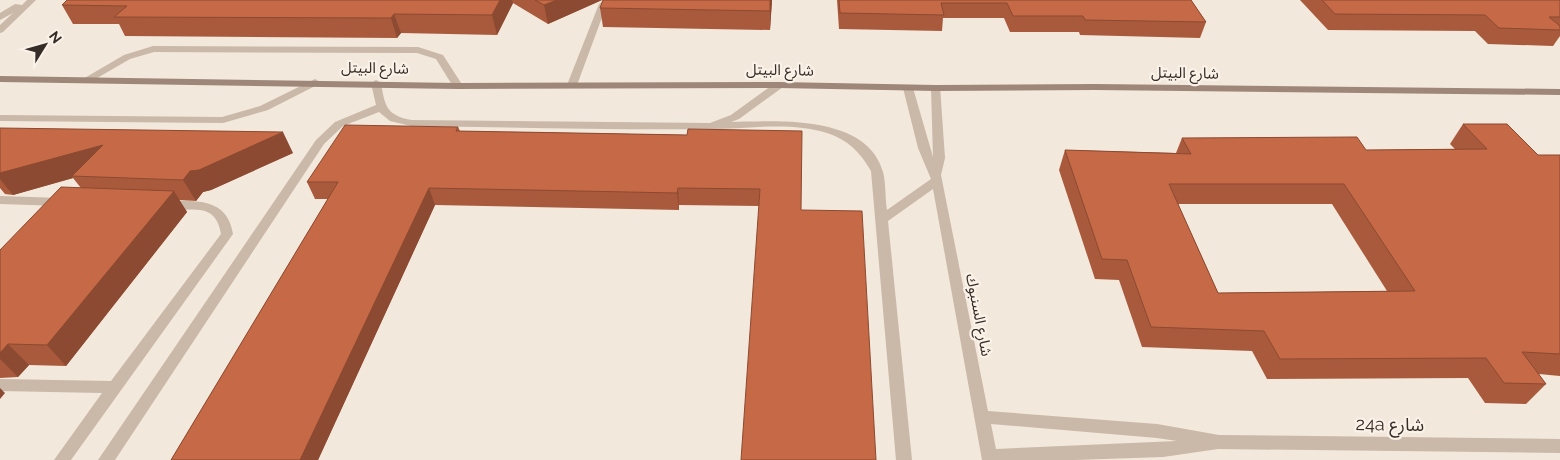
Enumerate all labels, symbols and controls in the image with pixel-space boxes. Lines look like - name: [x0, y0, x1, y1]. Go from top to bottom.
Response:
- north arrow: [20, 20, 70, 70]
- text: N: [46, 28, 65, 46]
- street label: شارع البيتل: [341, 58, 409, 81]
- street label: شارع البيتل: [746, 60, 814, 83]
- street label: شارع البيتل: [1151, 63, 1219, 86]
- street label: شارع السنبوك: [959, 272, 996, 359]
- street label: 24a شارع: [1355, 413, 1425, 439]

